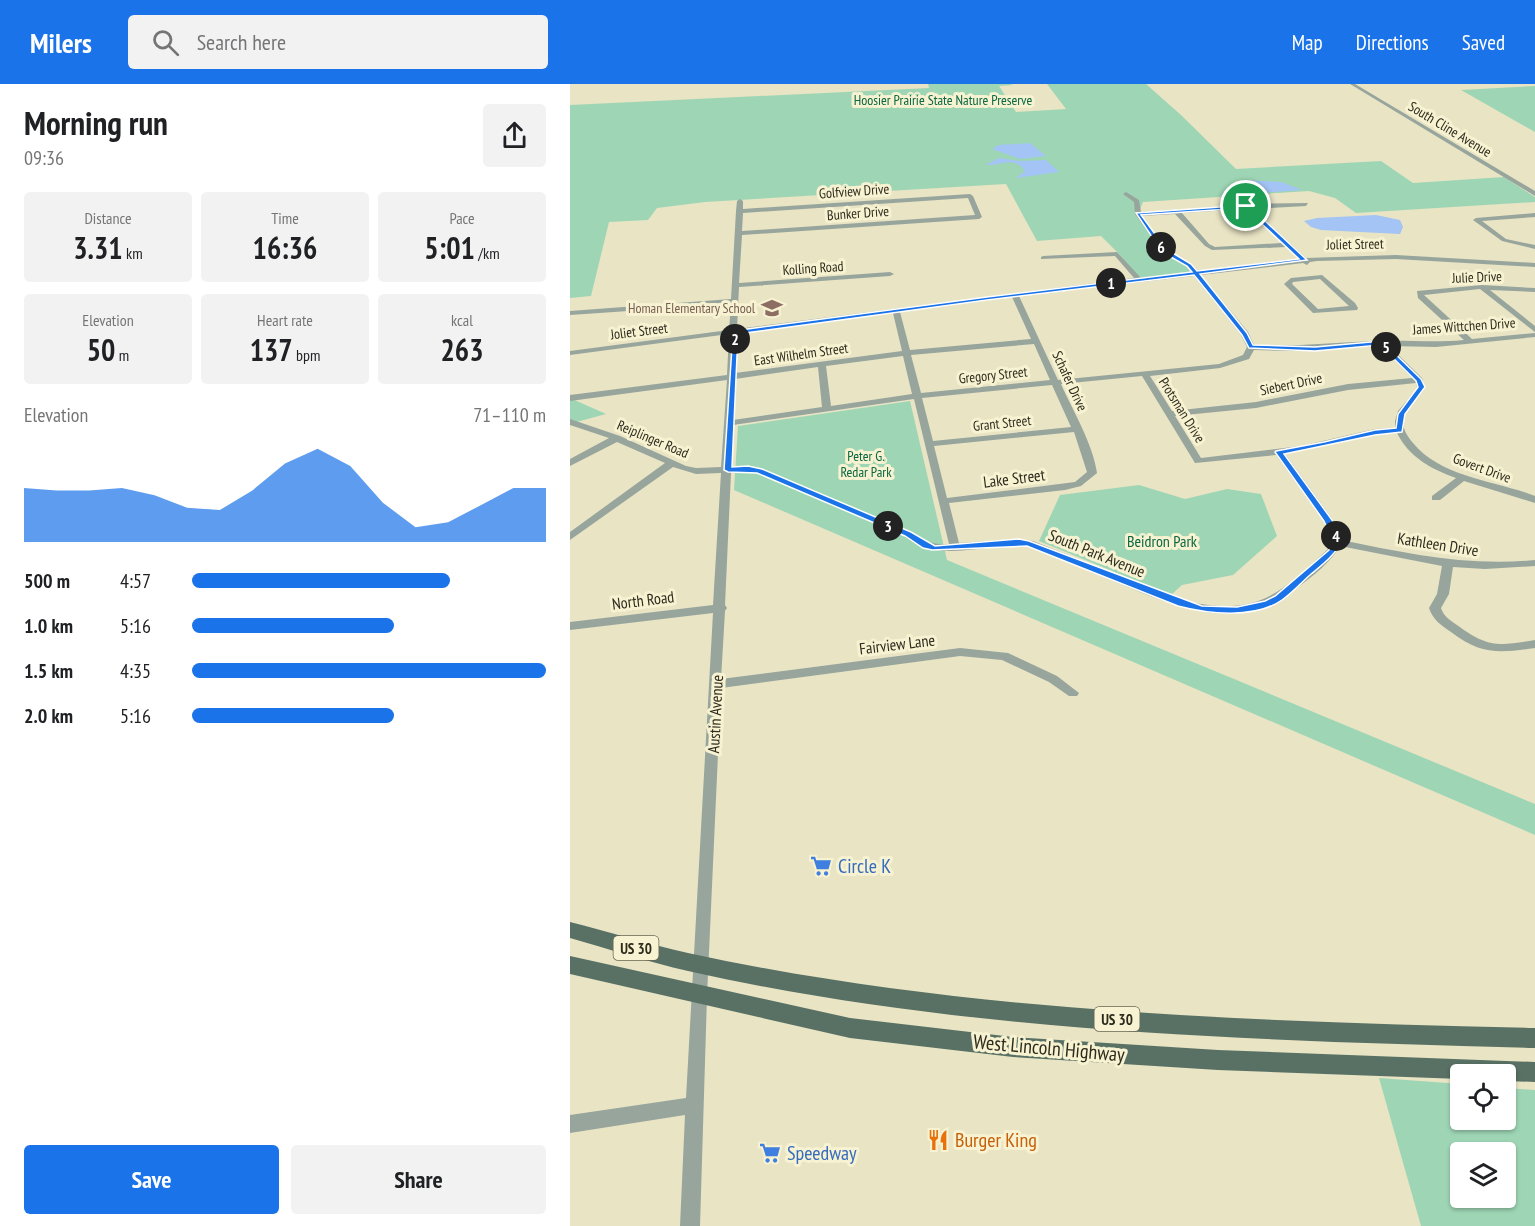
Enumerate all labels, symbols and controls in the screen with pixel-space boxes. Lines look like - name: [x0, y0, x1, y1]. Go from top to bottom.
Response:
- search box: [128, 15, 548, 69]
- text: Milers: [30, 24, 92, 61]
- icon: search: [149, 26, 182, 59]
- text: Search here: [197, 28, 286, 56]
- text: Map: [1292, 29, 1323, 56]
- text: Directions: [1356, 29, 1429, 56]
- text: Saved: [1462, 29, 1505, 56]
- park label: Hoosier Prairie State Nature Preserve: [854, 91, 1033, 109]
- street label: South Cline Avenue: [1405, 97, 1495, 161]
- text: Morning run: [24, 101, 168, 144]
- button: share: [483, 104, 546, 167]
- text: 09:36: [24, 145, 64, 171]
- street label: Golfview Drive: [818, 180, 890, 202]
- pin: [1220, 180, 1271, 231]
- icon: arrive: [1229, 189, 1262, 222]
- street label: Bunker Drive: [826, 202, 890, 224]
- text: Distance: [84, 208, 132, 228]
- text: Time: [271, 208, 299, 228]
- text: Pace: [449, 208, 475, 228]
- text: 3.31: [73, 228, 123, 267]
- text: 16:36: [253, 228, 317, 267]
- text: 5:01: [424, 228, 475, 267]
- pin: 6: [1146, 232, 1176, 262]
- street label: Joliet Street: [1325, 234, 1384, 254]
- text: 6: [1157, 237, 1165, 257]
- text: km: [123, 243, 143, 263]
- text: /km: [475, 243, 500, 263]
- street label: Kolling Road: [782, 257, 844, 279]
- street label: Julie Drive: [1451, 267, 1502, 287]
- pin: 1: [1096, 268, 1126, 298]
- text: 1: [1107, 273, 1115, 293]
- school or university icon: Homan Elementary School: [760, 296, 784, 320]
- place label: Homan Elementary School: [628, 299, 756, 317]
- text: Elevation: [82, 310, 134, 330]
- text: Heart rate: [257, 310, 313, 330]
- text: kcal: [451, 310, 473, 330]
- street label: James Wittchen Drive: [1411, 313, 1516, 339]
- street label: Joliet Street: [608, 319, 669, 344]
- pin: 2: [720, 324, 750, 354]
- text: 2: [731, 329, 739, 349]
- text: 50: [87, 330, 115, 369]
- text: 137: [250, 330, 293, 369]
- text: 263: [440, 330, 484, 369]
- pin: 5: [1371, 332, 1401, 362]
- text: 5: [1382, 337, 1390, 357]
- street label: East Wilhelm Street: [753, 338, 849, 370]
- text: m: [115, 345, 129, 365]
- text: bpm: [293, 345, 320, 365]
- street label: Schafer Drive: [1048, 348, 1092, 414]
- street label: Gregory Street: [958, 362, 1028, 388]
- street label: Siebert Drive: [1258, 369, 1324, 399]
- street label: Protsman Drive: [1155, 374, 1209, 446]
- text: Elevation: [24, 402, 88, 428]
- text: 71–110 m: [473, 402, 546, 428]
- street label: Grant Street: [972, 411, 1032, 435]
- street label: Reiplinger Road: [614, 416, 692, 462]
- park label: Peter G. Redar Park: [840, 447, 892, 481]
- street label: Govert Drive: [1451, 449, 1514, 487]
- street label: Lake Street: [982, 464, 1047, 492]
- pin: 3: [873, 511, 903, 541]
- text: 3: [884, 516, 892, 536]
- pin: 4: [1321, 521, 1351, 551]
- street label: South Park Avenue: [1046, 525, 1148, 581]
- text: 4: [1332, 526, 1340, 546]
- street label: Kathleen Drive: [1396, 528, 1480, 560]
- park label: Beidron Park: [1127, 531, 1198, 551]
- text: 500 m: [24, 568, 70, 594]
- text: 4:57: [120, 568, 151, 594]
- street label: North Road: [611, 586, 675, 614]
- text: 1.0 km: [24, 613, 73, 639]
- text: 5:16: [120, 613, 151, 639]
- street label: Fairview Lane: [858, 629, 936, 659]
- text: 1.5 km: [24, 658, 73, 684]
- text: 4:35: [120, 658, 151, 684]
- street label: Austin Avenue: [703, 674, 727, 754]
- text: 2.0 km: [24, 703, 73, 729]
- text: 5:16: [120, 703, 151, 729]
- place label: Circle K: [838, 853, 891, 879]
- supermarket icon: Circle K: [809, 854, 833, 878]
- road number: US 30: [614, 936, 658, 960]
- road number: US 30: [1094, 1007, 1140, 1031]
- street label: West Lincoln Highway: [972, 1028, 1126, 1068]
- map controls: [1450, 1064, 1516, 1208]
- button: locate: [1450, 1064, 1516, 1130]
- place label: Burger King: [955, 1127, 1037, 1153]
- restaurant icon: Burger King: [926, 1128, 950, 1152]
- place label: Speedway: [787, 1140, 857, 1166]
- supermarket icon: Speedway: [758, 1141, 782, 1165]
- button: layers: [1450, 1142, 1516, 1208]
- button: Save: [24, 1145, 279, 1214]
- button: Share: [291, 1145, 546, 1214]

